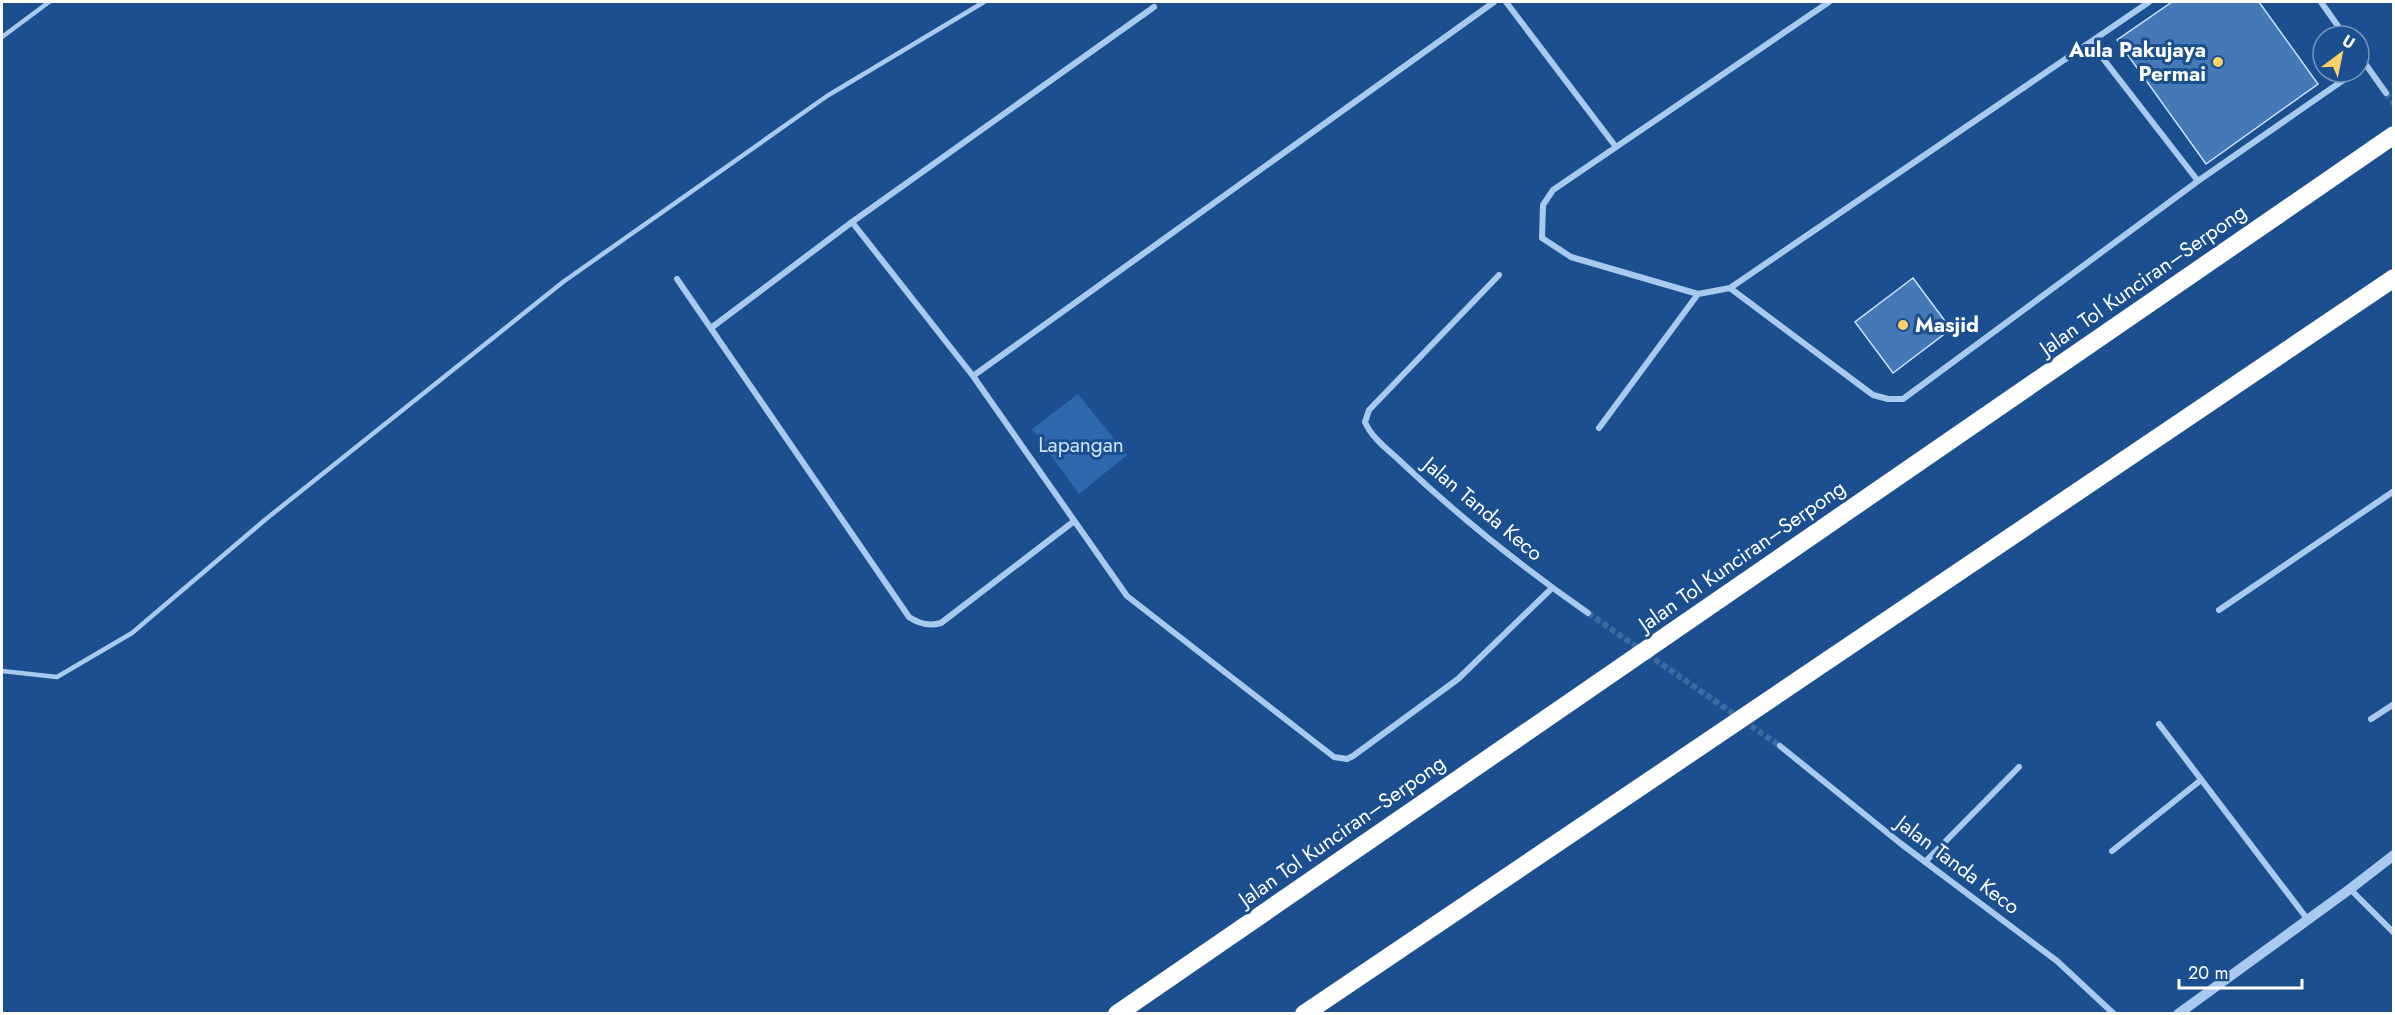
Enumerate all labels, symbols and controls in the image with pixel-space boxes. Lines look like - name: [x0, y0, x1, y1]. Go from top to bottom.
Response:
- north arrow: [2311, 24, 2371, 84]
- text: U: [2338, 29, 2360, 54]
- place label: Aula Pakujaya Permai: [2068, 35, 2206, 89]
- marker: Aula Pakujaya Permai: [2211, 55, 2225, 69]
- street label: Jalan Tol Kunciran–Serpong: [2031, 197, 2252, 365]
- place label: Masjid: [1915, 310, 1979, 340]
- marker: Masjid: [1896, 318, 1910, 332]
- park label: Lapangan: [1038, 430, 1124, 460]
- street label: Jalan Tanda Keco: [1414, 448, 1549, 568]
- street label: Jalan Tol Kunciran–Serpong: [1630, 473, 1851, 641]
- street label: Jalan Tol Kunciran–Serpong: [1230, 748, 1451, 916]
- street label: Jalan Tanda Keco: [1887, 807, 2026, 922]
- scale bar: [2179, 952, 2302, 990]
- text: 20 m: [2188, 960, 2228, 986]

